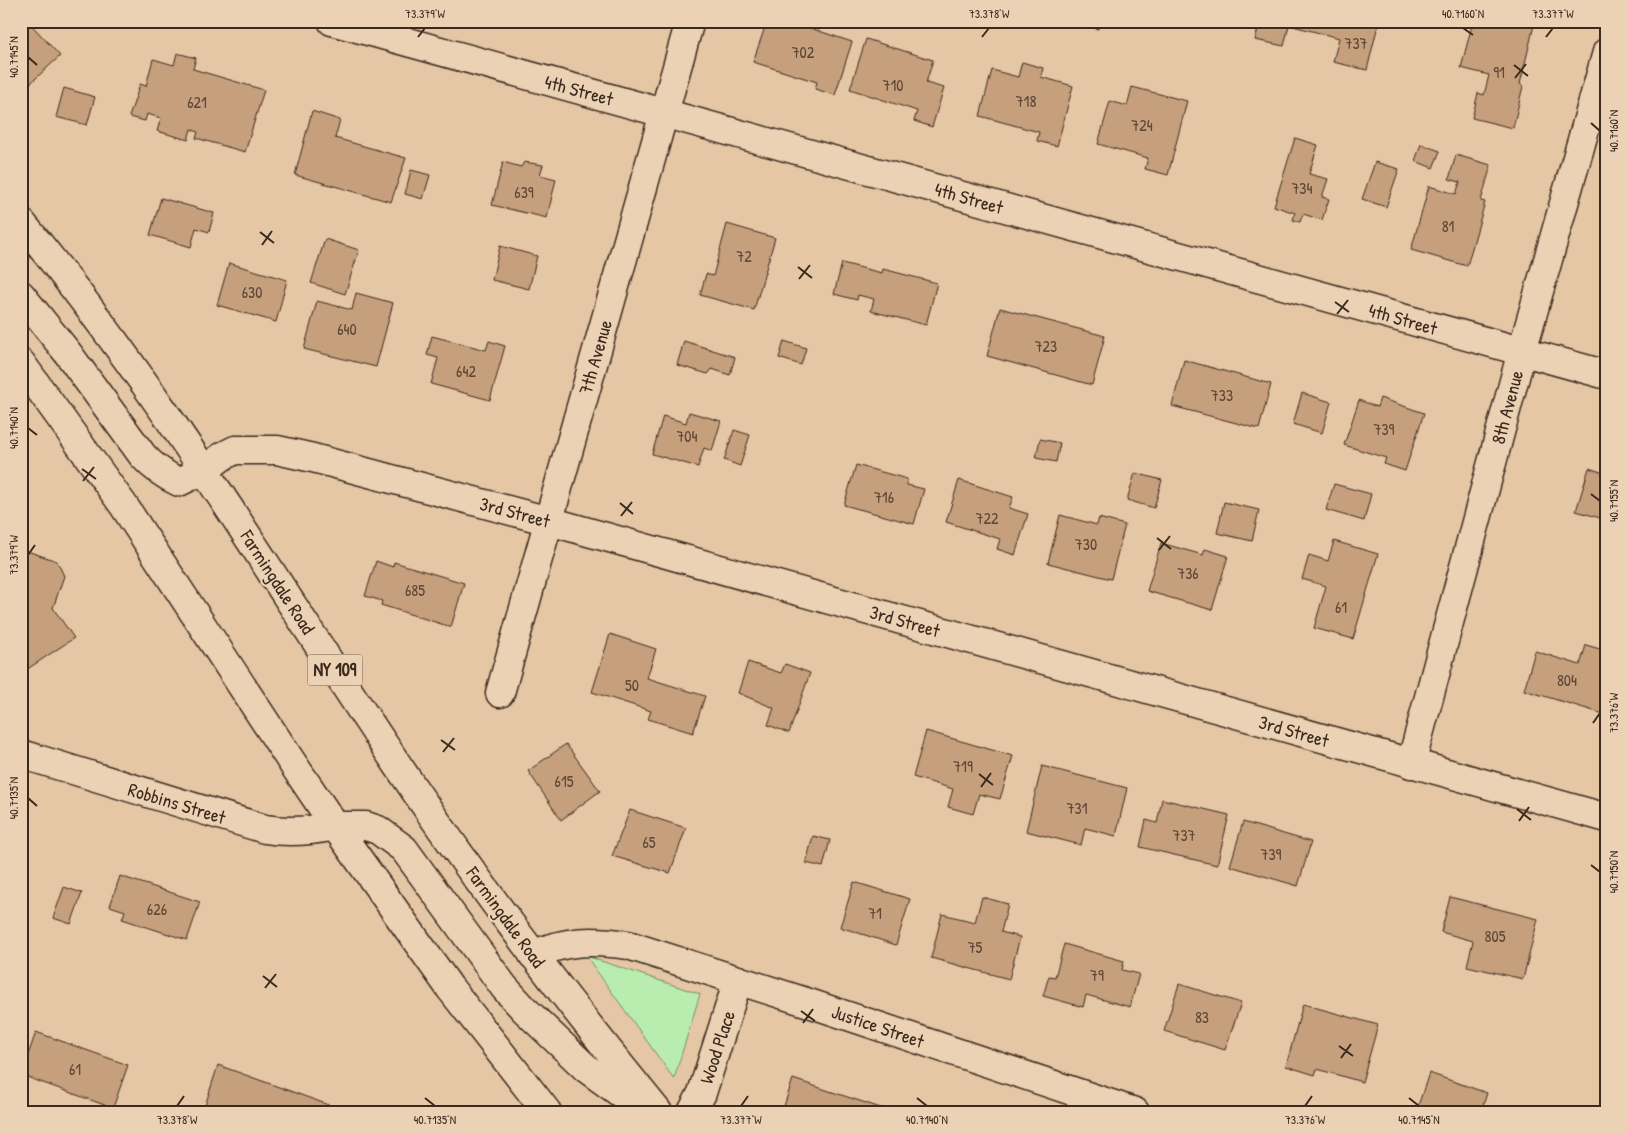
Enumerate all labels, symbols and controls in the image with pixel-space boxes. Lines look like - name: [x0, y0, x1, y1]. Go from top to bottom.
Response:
- text: 73.379°W: [405, 5, 445, 22]
- text: 73.378°W: [969, 5, 1010, 22]
- text: 40.7160°N: [1442, 5, 1484, 22]
- text: 73.377°W: [1532, 5, 1574, 22]
- house number: 737: [1344, 32, 1368, 54]
- text: 40.7145°N: [5, 36, 22, 78]
- house number: 702: [792, 41, 815, 63]
- house number: 91: [1493, 61, 1505, 83]
- street label: 4th Street: [542, 68, 617, 112]
- house number: 710: [883, 74, 903, 96]
- house number: 718: [1016, 90, 1036, 112]
- house number: 621: [187, 91, 207, 113]
- text: 40.7160°N: [1605, 110, 1622, 152]
- house number: 724: [1131, 114, 1153, 136]
- street label: 4th Street: [932, 176, 1007, 220]
- house number: 734: [1291, 177, 1313, 199]
- house number: 639: [514, 181, 534, 203]
- house number: 81: [1442, 215, 1455, 237]
- house number: 72: [736, 245, 752, 267]
- house number: 630: [242, 281, 262, 303]
- street label: 4th Street: [1366, 297, 1441, 341]
- street label: 7th Avenue: [572, 316, 618, 397]
- house number: 640: [337, 318, 357, 340]
- house number: 723: [1035, 335, 1057, 357]
- house number: 642: [456, 360, 476, 382]
- street label: 8th Avenue: [1485, 367, 1529, 447]
- house number: 733: [1211, 384, 1233, 406]
- text: 40.7140°N: [5, 407, 22, 449]
- house number: 739: [1374, 418, 1395, 440]
- house number: 704: [676, 425, 698, 447]
- text: 40.7155°N: [1605, 480, 1622, 522]
- house number: 716: [874, 486, 894, 508]
- street label: 3rd Street: [477, 490, 554, 534]
- house number: 722: [976, 507, 999, 529]
- street label: Farmingdale Road: [234, 524, 322, 640]
- house number: 730: [1075, 533, 1097, 555]
- text: 73.379°W: [5, 535, 22, 575]
- house number: 736: [1177, 562, 1199, 584]
- house number: 685: [405, 579, 425, 601]
- house number: 61: [1335, 596, 1347, 618]
- street label: 3rd Street: [867, 599, 944, 644]
- road number: NY 109: [308, 654, 362, 686]
- house number: 804: [1557, 669, 1577, 691]
- house number: 50: [625, 674, 639, 696]
- text: 73.376°W: [1605, 692, 1622, 733]
- street label: 3rd Street: [1256, 709, 1333, 754]
- house number: 719: [953, 755, 973, 777]
- house number: 615: [555, 770, 574, 792]
- street label: Robbins Street: [125, 776, 229, 830]
- text: 40.7135°N: [5, 777, 22, 819]
- house number: 731: [1067, 797, 1088, 819]
- house number: 737: [1172, 824, 1196, 846]
- house number: 65: [642, 831, 656, 853]
- house number: 739: [1261, 843, 1282, 865]
- text: 40.7150°N: [1605, 851, 1622, 893]
- street label: Farmingdale Road: [460, 860, 552, 973]
- house number: 626: [147, 898, 167, 920]
- house number: 71: [868, 902, 882, 924]
- house number: 805: [1485, 925, 1506, 947]
- house number: 75: [968, 936, 983, 958]
- house number: 79: [1090, 964, 1104, 986]
- street label: Justice Street: [828, 998, 928, 1054]
- house number: 83: [1195, 1006, 1209, 1028]
- street label: Wood Place: [693, 1007, 741, 1087]
- house number: 61: [69, 1058, 81, 1080]
- text: 73.378°W: [157, 1111, 198, 1128]
- text: 40.7135°N: [414, 1111, 456, 1128]
- text: 73.377°W: [720, 1111, 762, 1128]
- text: 40.7140°N: [906, 1111, 948, 1128]
- text: 73.376°W: [1285, 1111, 1326, 1128]
- text: 40.7145°N: [1398, 1111, 1440, 1128]

